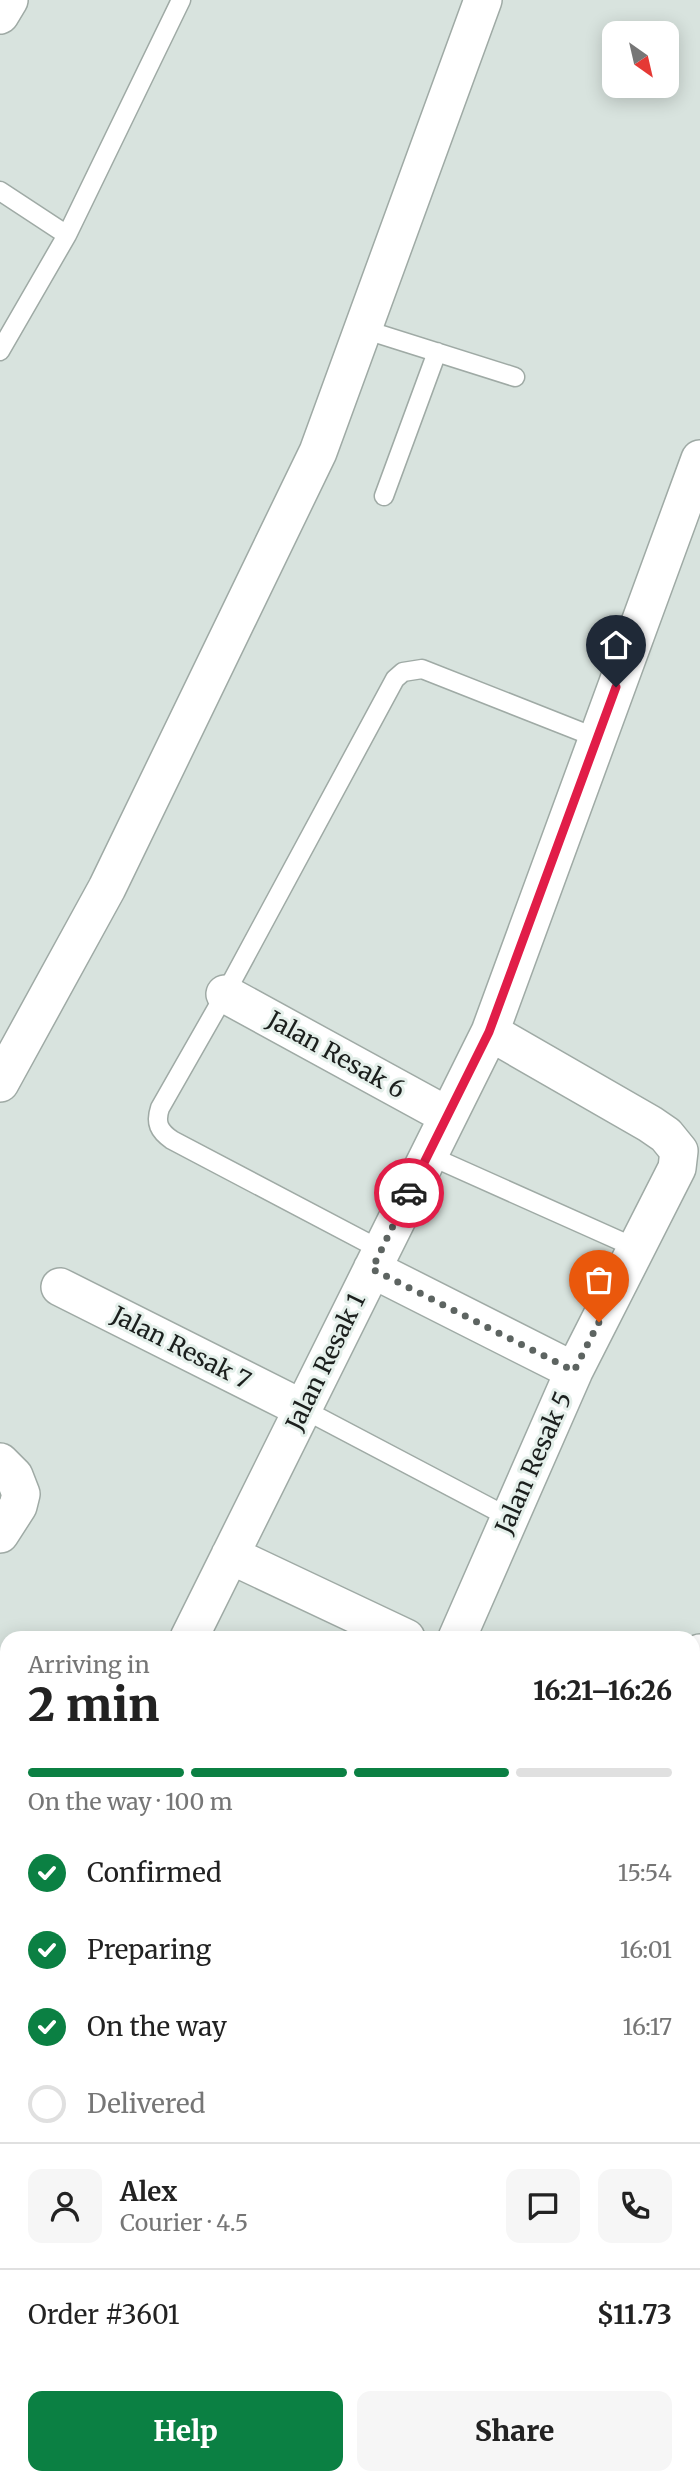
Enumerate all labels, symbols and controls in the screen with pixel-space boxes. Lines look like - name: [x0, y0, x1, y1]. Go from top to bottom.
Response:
- north arrow: [602, 21, 679, 98]
- map controls: [602, 21, 679, 98]
- pin: [586, 615, 646, 687]
- icon: home: [597, 626, 635, 664]
- street label: Jalan Resak 6: [261, 1003, 411, 1105]
- courier: [374, 1158, 444, 1228]
- icon: car: [390, 1174, 428, 1212]
- pin: [569, 1250, 629, 1322]
- icon: bag: [580, 1261, 618, 1299]
- street label: Jalan Resak 1: [278, 1288, 372, 1437]
- street label: Jalan Resak 7: [106, 1299, 256, 1396]
- street label: Jalan Resak 5: [488, 1387, 579, 1540]
- text: Arriving in: [28, 1650, 150, 1679]
- text: 16:21–16:26: [533, 1674, 672, 1707]
- text: 2 min: [28, 1676, 160, 1734]
- text: On the way · 100 m: [28, 1787, 233, 1816]
- icon: check: [28, 1854, 66, 1892]
- text: Confirmed: [87, 1856, 222, 1889]
- text: 15:54: [618, 1858, 672, 1887]
- icon: check: [28, 1931, 66, 1969]
- text: Preparing: [87, 1933, 211, 1966]
- text: 16:01: [620, 1935, 672, 1964]
- icon: check: [28, 2008, 66, 2046]
- text: On the way: [87, 2010, 227, 2043]
- text: 16:17: [622, 2012, 672, 2041]
- text: Delivered: [87, 2087, 206, 2120]
- button: person: [28, 2169, 102, 2243]
- button: chat: [506, 2169, 580, 2243]
- button: phone: [598, 2169, 672, 2243]
- text: Alex: [120, 2175, 177, 2208]
- text: Courier · 4.5: [120, 2208, 248, 2237]
- text: Order #3601: [28, 2298, 180, 2331]
- text: $11.73: [597, 2298, 672, 2331]
- button: Help: [28, 2391, 343, 2471]
- button: Share: [357, 2391, 672, 2471]

